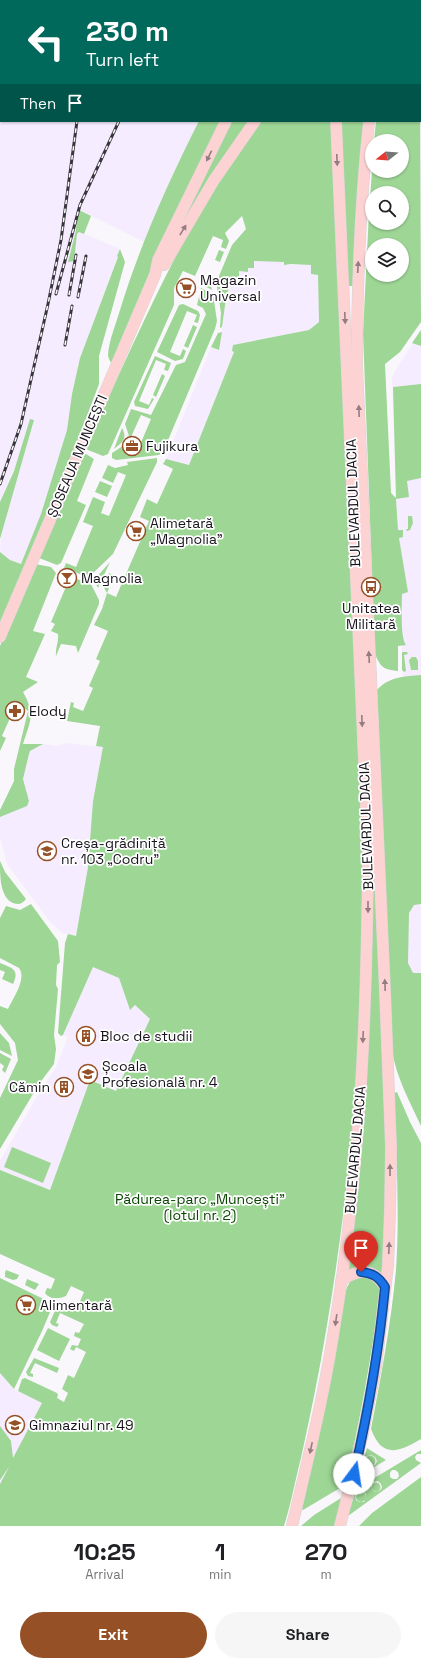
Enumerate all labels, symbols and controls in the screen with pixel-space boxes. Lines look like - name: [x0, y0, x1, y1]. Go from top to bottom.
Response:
- text: 230 m: [86, 13, 169, 49]
- icon: left: [20, 16, 72, 68]
- text: Turn left: [86, 48, 159, 71]
- icon: arrive: [64, 92, 86, 114]
- text: Then: [20, 94, 56, 113]
- north arrow: [365, 134, 409, 178]
- map controls: [365, 134, 409, 282]
- one-way arrow: [206, 150, 212, 162]
- one-way arrow: [334, 154, 341, 166]
- button: search: [365, 186, 409, 230]
- one-way arrow: [180, 224, 187, 236]
- button: layers: [365, 238, 409, 282]
- one-way arrow: [355, 260, 361, 273]
- place label: Magazin Universal: [200, 271, 261, 305]
- supermarket icon: Magazin Universal: [175, 277, 197, 299]
- one-way arrow: [342, 312, 348, 325]
- street label: ȘOSEAUA MUNCEȘTI: [43, 392, 111, 520]
- one-way arrow: [355, 405, 362, 417]
- office icon: Fujikura: [121, 435, 143, 457]
- place label: Fujikura: [146, 437, 198, 455]
- street label: BULEVARDUL DACIA: [342, 438, 364, 567]
- place label: Alimetară „Magnolia”: [150, 514, 223, 548]
- supermarket icon: Alimetară „Magnolia”: [125, 520, 147, 542]
- bar icon: Magnolia: [56, 567, 78, 589]
- place label: Magnolia: [81, 569, 142, 587]
- bus stop icon: Unitatea Militară: [360, 576, 382, 598]
- place label: Unitatea Militară: [342, 599, 400, 633]
- one-way arrow: [366, 651, 373, 663]
- pharmacy icon: Elody: [4, 700, 26, 722]
- place label: Elody: [29, 702, 67, 720]
- one-way arrow: [359, 715, 366, 727]
- street label: BULEVARDUL DACIA: [355, 761, 377, 890]
- place label: Creșa-grădiniță nr. 103 „Codru”: [61, 834, 166, 868]
- school or university icon: Creșa-grădiniță nr. 103 „Codru”: [36, 840, 58, 862]
- one-way arrow: [365, 901, 371, 914]
- one-way arrow: [382, 978, 388, 991]
- building icon: Bloc de studii: [75, 1025, 97, 1047]
- place label: Bloc de studii: [100, 1027, 192, 1045]
- one-way arrow: [360, 1030, 367, 1043]
- place label: Școala Profesională nr. 4: [102, 1057, 218, 1091]
- school or university icon: Școala Profesională nr. 4: [77, 1063, 99, 1085]
- building icon: Cămin: [53, 1076, 75, 1098]
- place label: Cămin: [9, 1078, 50, 1096]
- street label: BULEVARDUL DACIA: [340, 1085, 370, 1215]
- one-way arrow: [387, 1163, 393, 1176]
- park label: Pădurea-parc „Muncești” (lotul nr. 2): [115, 1190, 285, 1224]
- pin: [344, 1231, 378, 1272]
- icon: arrive: [350, 1237, 372, 1259]
- one-way arrow: [385, 1242, 392, 1254]
- supermarket icon: Alimentară: [15, 1294, 37, 1316]
- place label: Alimentară: [40, 1296, 112, 1314]
- one-way arrow: [333, 1314, 339, 1326]
- school or university icon: Gimnaziul nr. 49: [4, 1414, 26, 1436]
- place label: Gimnaziul nr. 49: [29, 1416, 134, 1434]
- one-way arrow: [307, 1441, 313, 1454]
- position arrow: [333, 1453, 375, 1495]
- text: 10:25: [73, 1536, 136, 1567]
- text: 1: [215, 1536, 226, 1567]
- text: 270: [305, 1536, 348, 1567]
- text: Arrival: [85, 1566, 124, 1583]
- text: min: [209, 1566, 231, 1583]
- text: m: [321, 1566, 332, 1583]
- button: Exit: [20, 1612, 207, 1658]
- button: Share: [215, 1612, 401, 1658]

